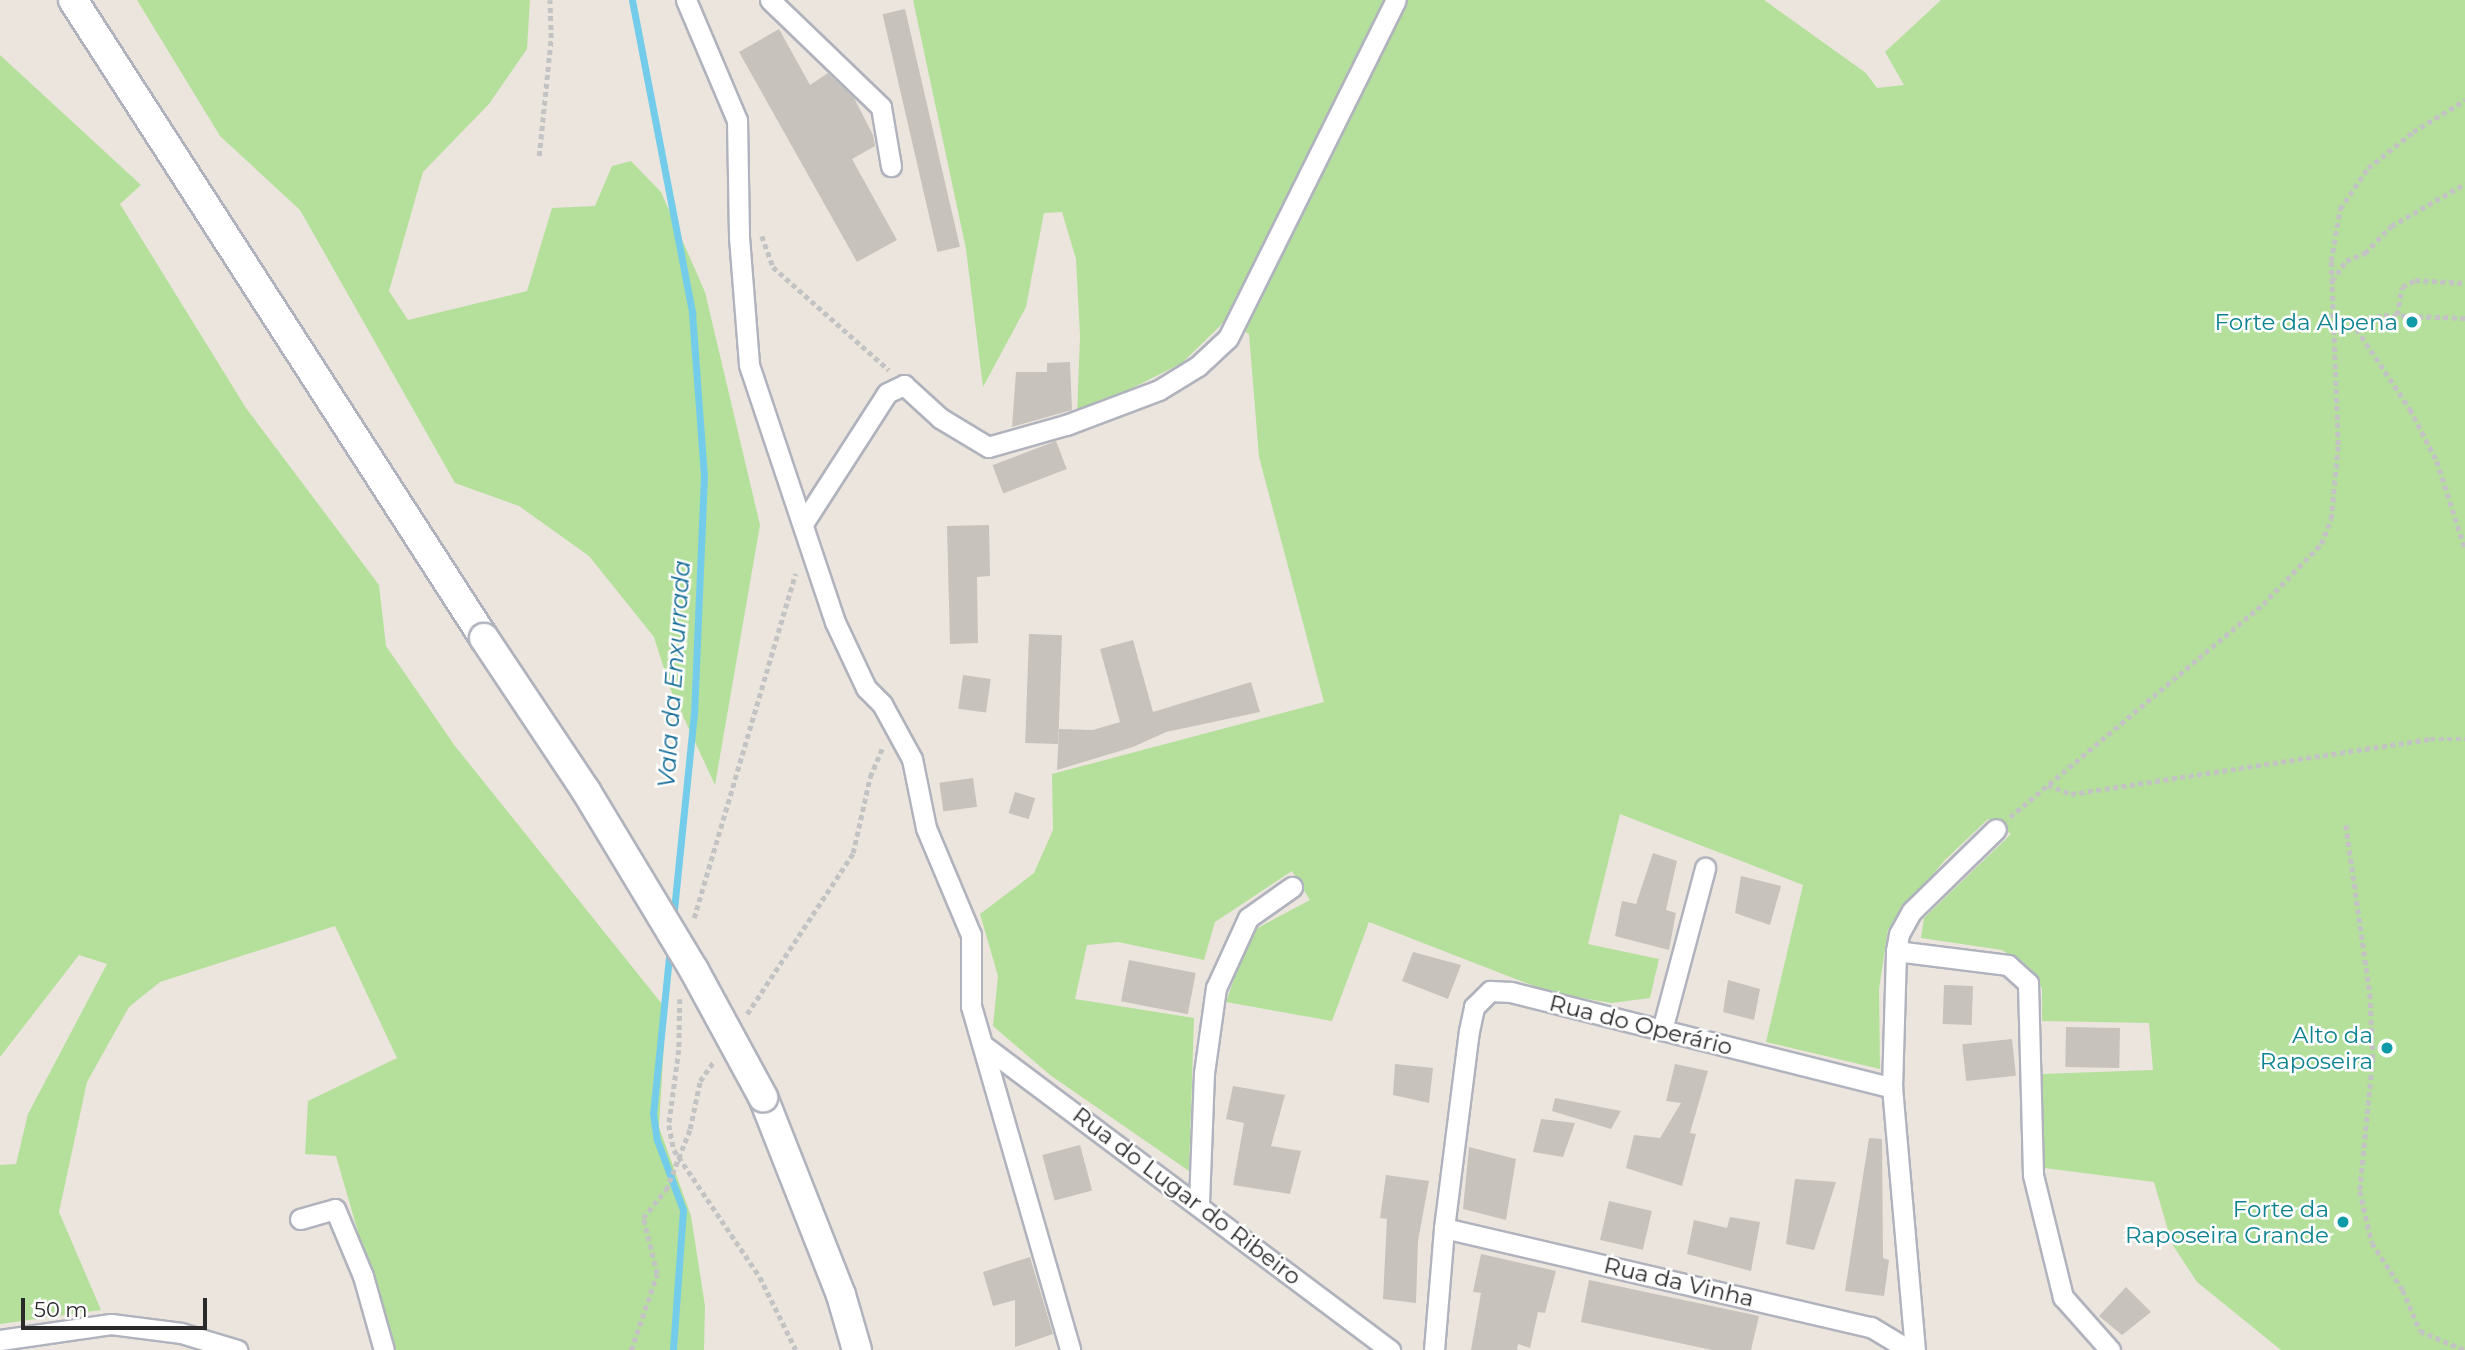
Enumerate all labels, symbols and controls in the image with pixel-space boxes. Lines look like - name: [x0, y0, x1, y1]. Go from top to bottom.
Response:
- place label: Forte da Alpena: [2215, 308, 2398, 336]
- marker: Forte da Alpena: [2404, 314, 2420, 330]
- water label: Vala da Enxurrada: [652, 559, 696, 789]
- street label: Rua do Operário: [1546, 989, 1736, 1061]
- place label: Alto da Raposeira: [2260, 1021, 2373, 1075]
- marker: Alto da Raposeira: [2379, 1040, 2395, 1056]
- street label: Rua do Lugar do Ribeiro: [1067, 1101, 1307, 1291]
- place label: Forte da Raposeira Grande: [2125, 1195, 2329, 1249]
- marker: Forte da Raposeira Grande: [2335, 1214, 2351, 1230]
- street label: Rua da Vinha: [1601, 1251, 1757, 1313]
- scale bar: [24, 1284, 210, 1328]
- text: 50 m: [34, 1297, 88, 1322]

